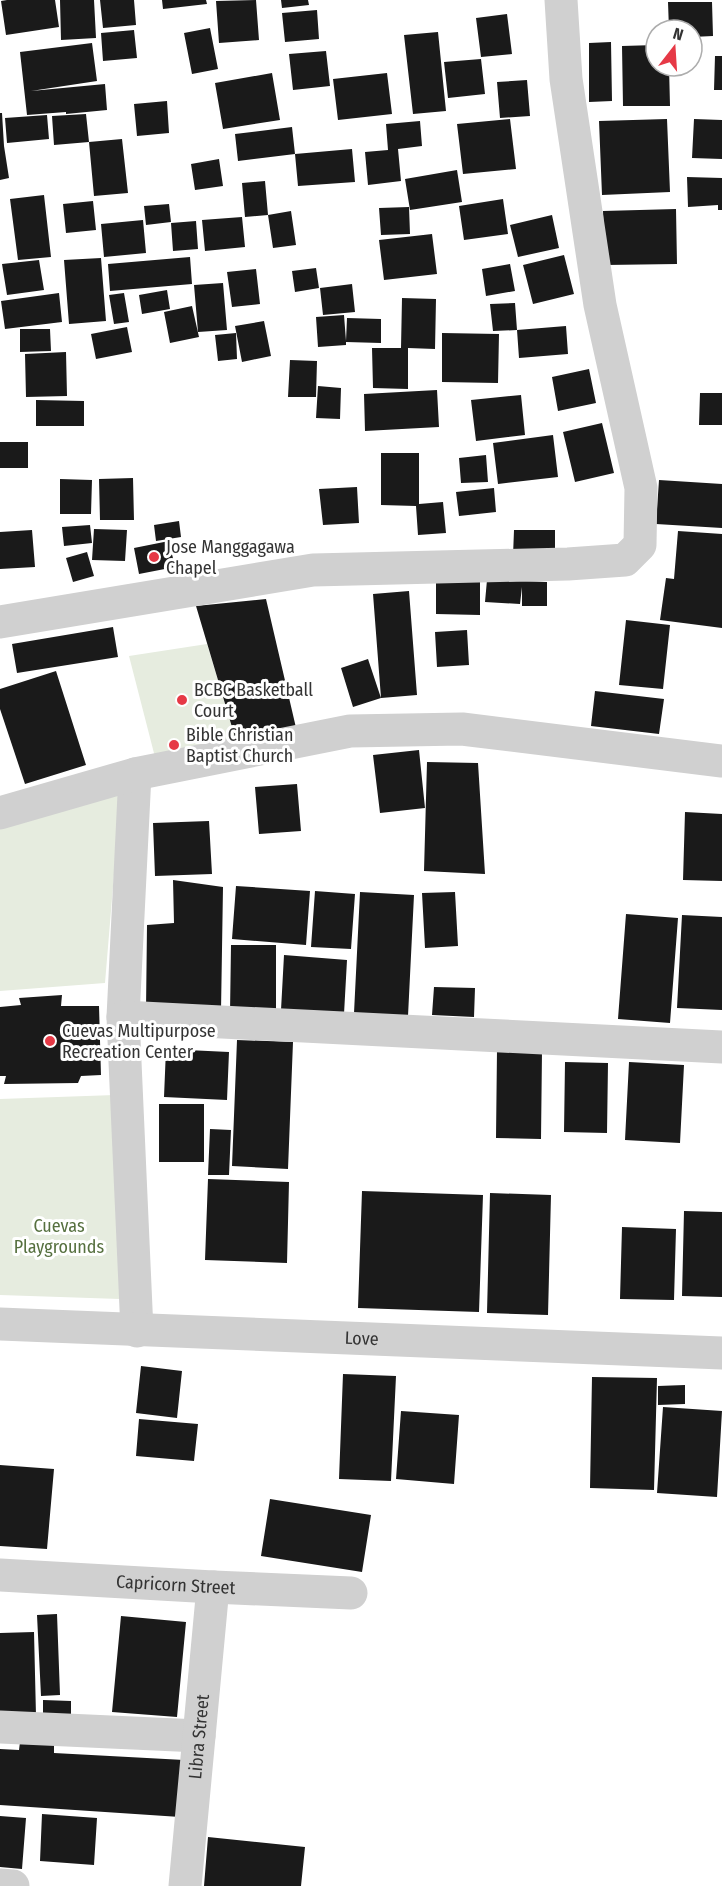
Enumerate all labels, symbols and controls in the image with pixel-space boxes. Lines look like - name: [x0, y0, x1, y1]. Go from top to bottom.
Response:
- north arrow: [644, 18, 704, 78]
- text: N: [671, 24, 686, 45]
- place label: Jose Manggagawa Chapel: [166, 536, 295, 579]
- marker: Jose Manggagawa Chapel: [147, 550, 161, 564]
- place label: BCBC Basketball Court: [194, 679, 313, 722]
- marker: BCBC Basketball Court: [175, 693, 189, 707]
- place label: Bible Christian Baptist Church: [186, 724, 293, 767]
- marker: Bible Christian Baptist Church: [167, 738, 181, 752]
- place label: Cuevas Multipurpose Recreation Center: [62, 1020, 216, 1063]
- marker: Cuevas Multipurpose Recreation Center: [43, 1034, 57, 1048]
- park label: Cuevas Playgrounds: [14, 1215, 104, 1258]
- street label: Love: [344, 1327, 379, 1350]
- street label: Capricorn Street: [115, 1571, 236, 1599]
- street label: Libra Street: [184, 1693, 214, 1780]

